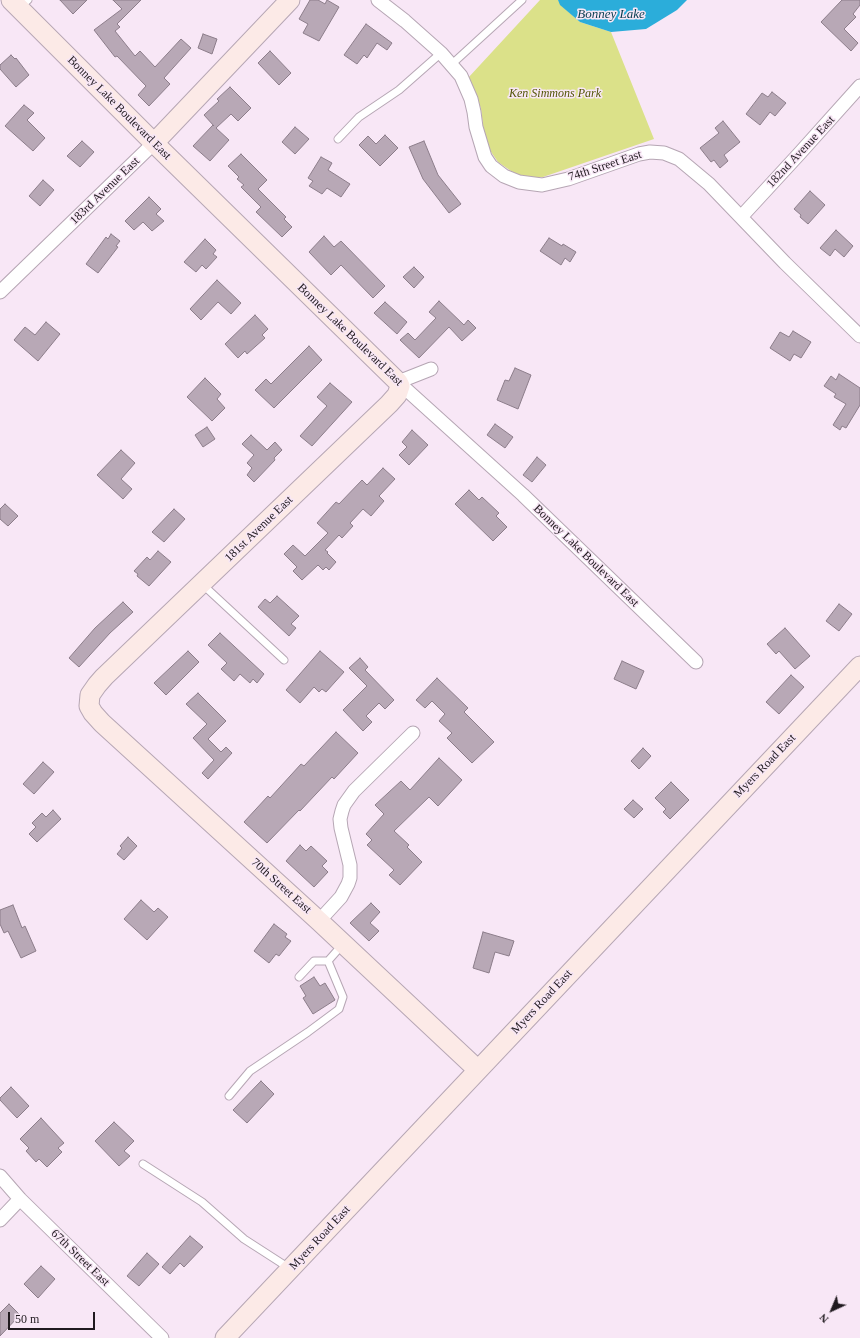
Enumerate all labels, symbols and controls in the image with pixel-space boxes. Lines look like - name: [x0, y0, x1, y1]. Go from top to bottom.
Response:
- water label: Bonney Lake: [577, 7, 645, 23]
- street label: Bonney Lake Boulevard East: [64, 53, 174, 163]
- park label: Ken Simmons Park: [509, 87, 601, 101]
- street label: 182nd Avenue East: [764, 113, 838, 191]
- street label: 74th Street East: [567, 147, 643, 185]
- street label: 183rd Avenue East: [67, 154, 143, 228]
- street label: Bonney Lake Boulevard East: [294, 281, 406, 389]
- street label: 181st Avenue East: [222, 493, 296, 565]
- street label: Bonney Lake Boulevard East: [530, 502, 642, 610]
- street label: Myers Road East: [731, 731, 799, 801]
- street label: 70th Street East: [248, 855, 314, 917]
- street label: Myers Road East: [509, 967, 575, 1037]
- street label: Myers Road East: [287, 1203, 353, 1273]
- street label: 67th Street East: [48, 1226, 112, 1290]
- north arrow: [812, 1290, 852, 1330]
- scale bar: [10, 1304, 97, 1330]
- text: 50 m: [15, 1312, 39, 1326]
- text: N: [817, 1312, 831, 1326]

